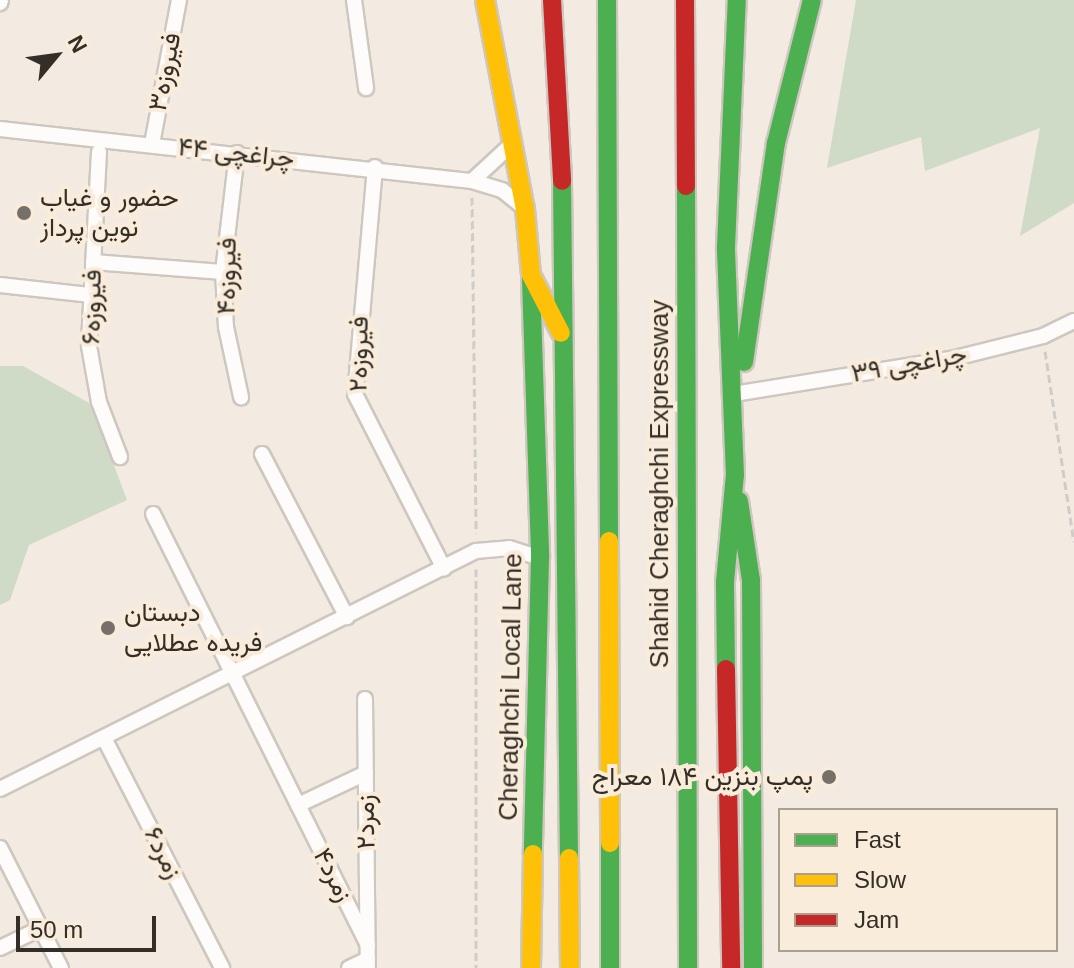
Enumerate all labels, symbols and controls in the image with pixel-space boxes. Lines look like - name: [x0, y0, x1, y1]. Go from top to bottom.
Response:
- north arrow: [16, 16, 96, 96]
- street label: فیروزه۳: [142, 30, 188, 114]
- text: N: [63, 31, 92, 57]
- street label: چراغچی ۴۴: [176, 131, 296, 175]
- place label: حضور و غیاب نوین پرداز: [40, 182, 179, 244]
- marker: حضور و غیاب نوین پرداز: [15, 204, 33, 222]
- street label: فیروزه۴: [211, 237, 243, 315]
- street label: فیروزه۶: [76, 269, 108, 345]
- street label: Shahid Cheraghchi Expressway: [644, 300, 676, 668]
- street label: فیروزه۲: [343, 316, 375, 392]
- street label: چراغچی ۳۹: [849, 339, 969, 389]
- street label: Cheraghchi Local Lane: [493, 553, 529, 821]
- place label: دبستان فریده عطلایی: [124, 597, 262, 658]
- marker: دبستان فریده عطلایی: [99, 619, 117, 637]
- place label: پمپ بنزین ۱۸۴ معراج: [592, 761, 813, 793]
- marker: پمپ بنزین ۱۸۴ معراج: [820, 768, 838, 786]
- street label: زمرد۲: [350, 794, 382, 850]
- legend: [778, 808, 1058, 952]
- street label: زمرد۶: [137, 822, 189, 884]
- text: Fast: [854, 826, 901, 853]
- street label: زمرد۴: [306, 843, 360, 907]
- text: Slow: [854, 866, 906, 893]
- scale bar: [20, 900, 160, 950]
- text: Jam: [854, 906, 899, 933]
- text: 50 m: [30, 916, 83, 943]

